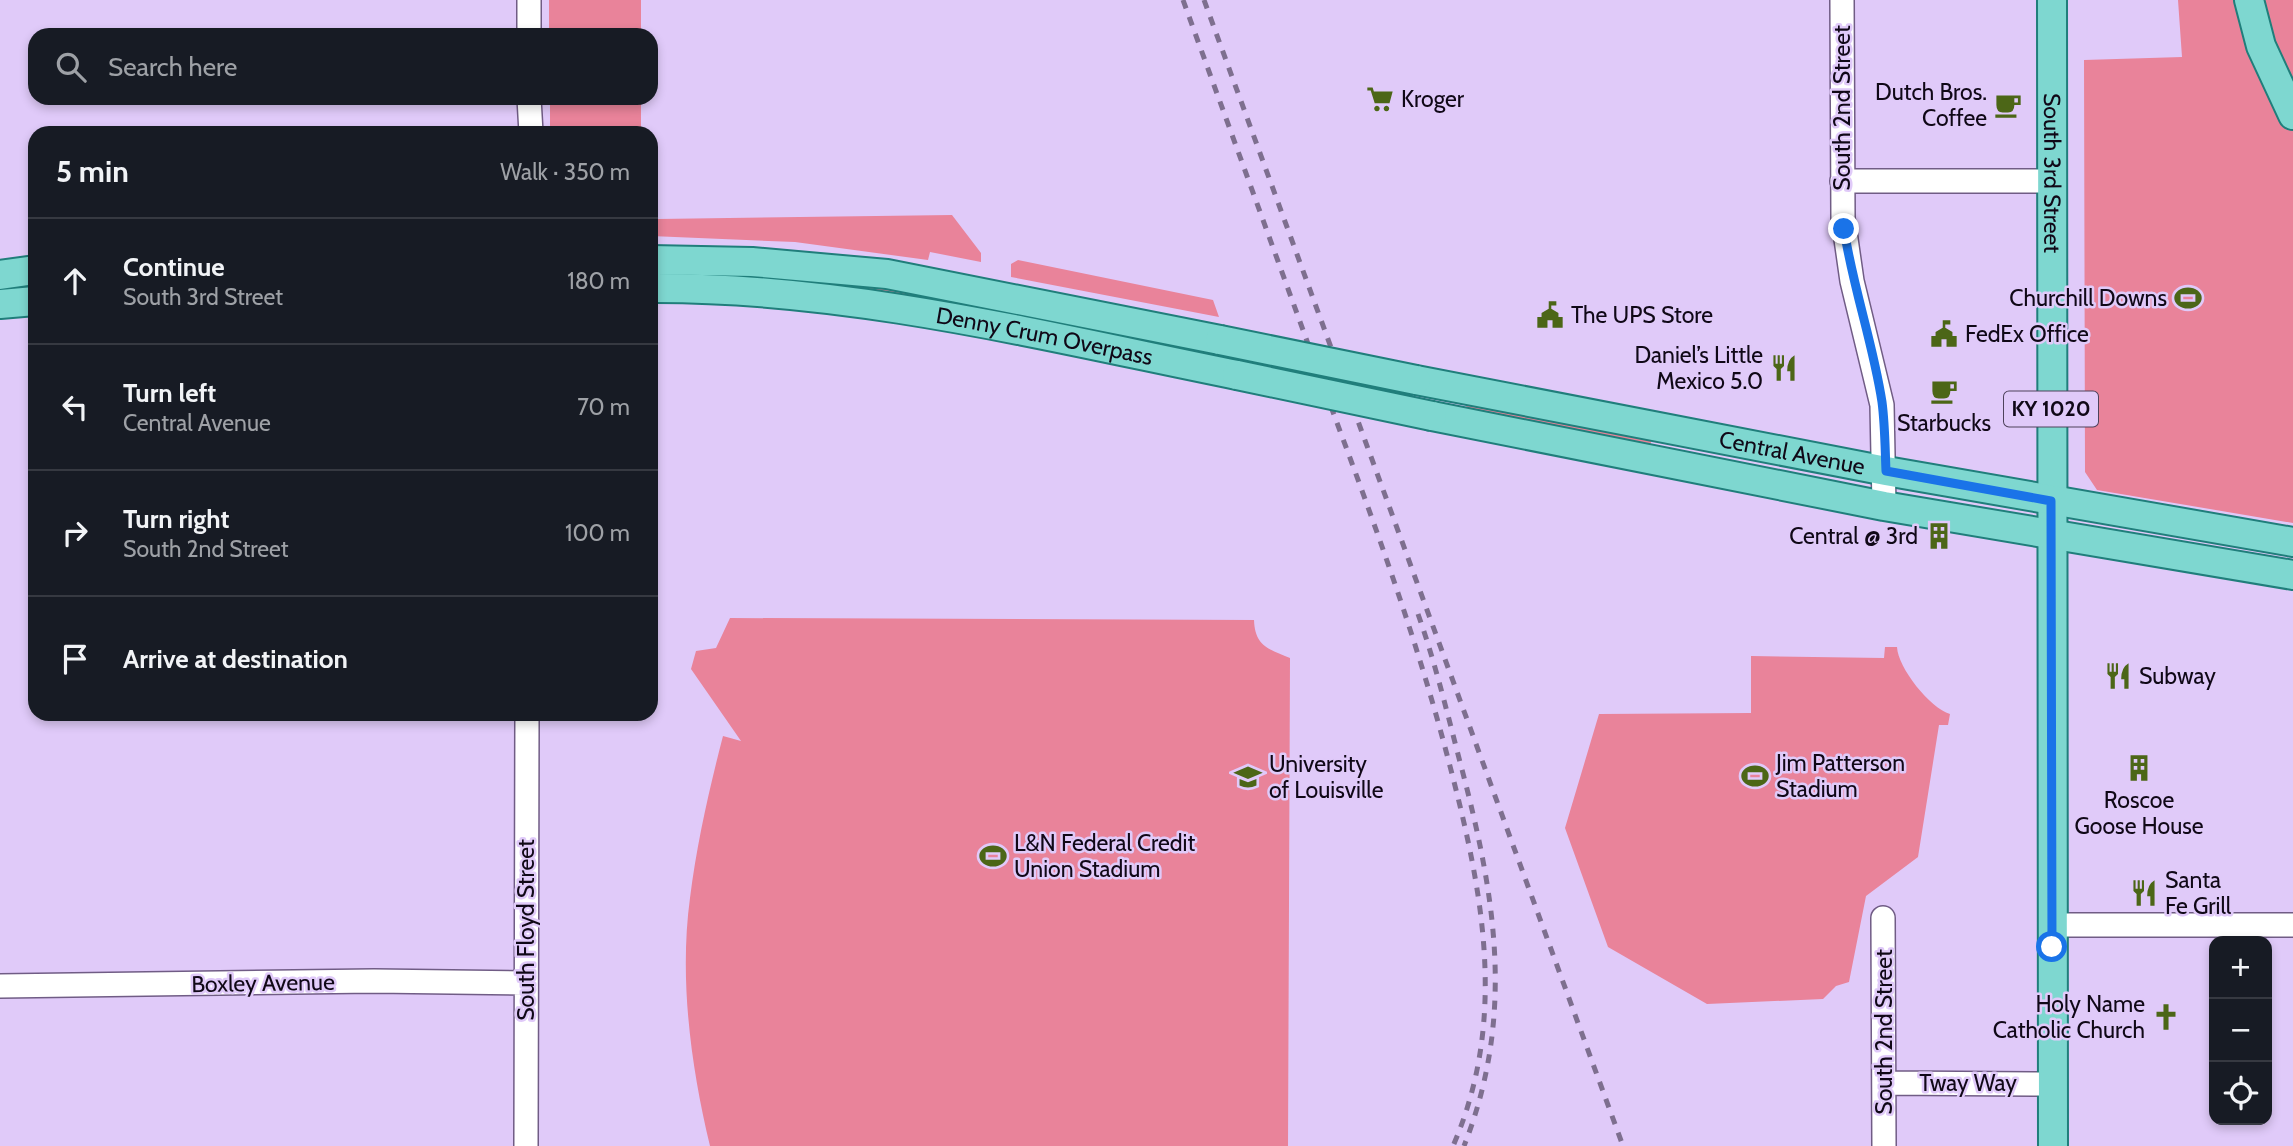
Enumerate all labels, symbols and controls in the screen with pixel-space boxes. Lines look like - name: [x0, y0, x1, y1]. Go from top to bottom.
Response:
- street label: South 2nd Street: [1828, 25, 1856, 191]
- search box: [28, 28, 658, 105]
- icon: search: [52, 48, 90, 86]
- text: Search here: [108, 51, 237, 83]
- place label: Dutch Bros. Coffee: [1875, 78, 1987, 132]
- supermarket icon: Kroger: [1365, 84, 1395, 114]
- place label: Kroger: [1401, 85, 1465, 113]
- cafe icon: Dutch Bros. Coffee: [1993, 90, 2023, 120]
- street label: South 3rd Street: [2038, 93, 2066, 253]
- text: 5 min: [56, 153, 129, 190]
- text: Walk · 350 m: [500, 158, 630, 186]
- route end: [1828, 213, 1859, 244]
- text: Continue: [123, 251, 225, 283]
- icon: ahead: [56, 262, 94, 300]
- text: 180 m: [567, 267, 630, 295]
- text: South 3rd Street: [123, 283, 283, 311]
- sports icon: Churchill Downs: [2173, 283, 2203, 313]
- place label: Churchill Downs: [2009, 284, 2167, 312]
- public building icon: The UPS Store: [1535, 300, 1565, 330]
- street label: Denny Crum Overpass: [934, 301, 1155, 371]
- place label: The UPS Store: [1571, 301, 1713, 329]
- public building icon: FedEx Office: [1929, 319, 1959, 349]
- place label: FedEx Office: [1965, 320, 2089, 348]
- place label: Daniel’s Little Mexico 5.0: [1634, 341, 1763, 395]
- restaurant icon: Daniel’s Little Mexico 5.0: [1769, 353, 1799, 383]
- cafe icon: Starbucks: [1929, 376, 1959, 406]
- text: Turn left: [123, 377, 216, 409]
- icon: left: [56, 388, 94, 426]
- road number: KY 1020: [2004, 392, 2098, 426]
- text: 70 m: [577, 393, 630, 421]
- text: Central Avenue: [123, 409, 271, 437]
- place label: Starbucks: [1897, 409, 1991, 437]
- street label: Central Avenue: [1717, 425, 1867, 481]
- text: Turn right: [123, 503, 229, 535]
- icon: right: [56, 514, 94, 552]
- text: 100 m: [565, 519, 630, 547]
- building icon: Central @ 3rd: [1924, 521, 1954, 551]
- place label: Central @ 3rd: [1789, 522, 1918, 550]
- text: South 2nd Street: [123, 535, 288, 563]
- icon: arrive: [56, 640, 94, 678]
- text: Arrive at destination: [123, 643, 348, 675]
- restaurant icon: Subway: [2103, 661, 2133, 691]
- place label: Subway: [2139, 662, 2216, 690]
- place label: Jim Patterson Stadium: [1775, 749, 1905, 803]
- place label: University of Louisville: [1269, 750, 1384, 804]
- building icon: Roscoe Goose House: [2124, 753, 2154, 783]
- sports icon: Jim Patterson Stadium: [1740, 761, 1770, 791]
- school or university icon: University of Louisville: [1233, 762, 1263, 792]
- place label: Roscoe Goose House: [2074, 786, 2204, 840]
- place label: L&N Federal Credit Union Stadium: [1014, 829, 1195, 883]
- street label: South Floyd Street: [512, 839, 540, 1021]
- sports icon: L&N Federal Credit Union Stadium: [978, 841, 1008, 871]
- place label: Santa Fe Grill: [2165, 866, 2232, 920]
- restaurant icon: Santa Fe Grill: [2129, 878, 2159, 908]
- route start: [2036, 931, 2067, 962]
- map controls: [2209, 936, 2272, 1125]
- button: +: [2209, 936, 2272, 999]
- street label: South 2nd Street: [1870, 949, 1898, 1115]
- street label: Boxley Avenue: [191, 968, 335, 998]
- place label: Holy Name Catholic Church: [1993, 990, 2145, 1044]
- button: −: [2209, 999, 2272, 1062]
- church icon: Holy Name Catholic Church: [2151, 1002, 2181, 1032]
- button: locate: [2209, 1062, 2272, 1125]
- street label: Tway Way: [1919, 1069, 2017, 1097]

